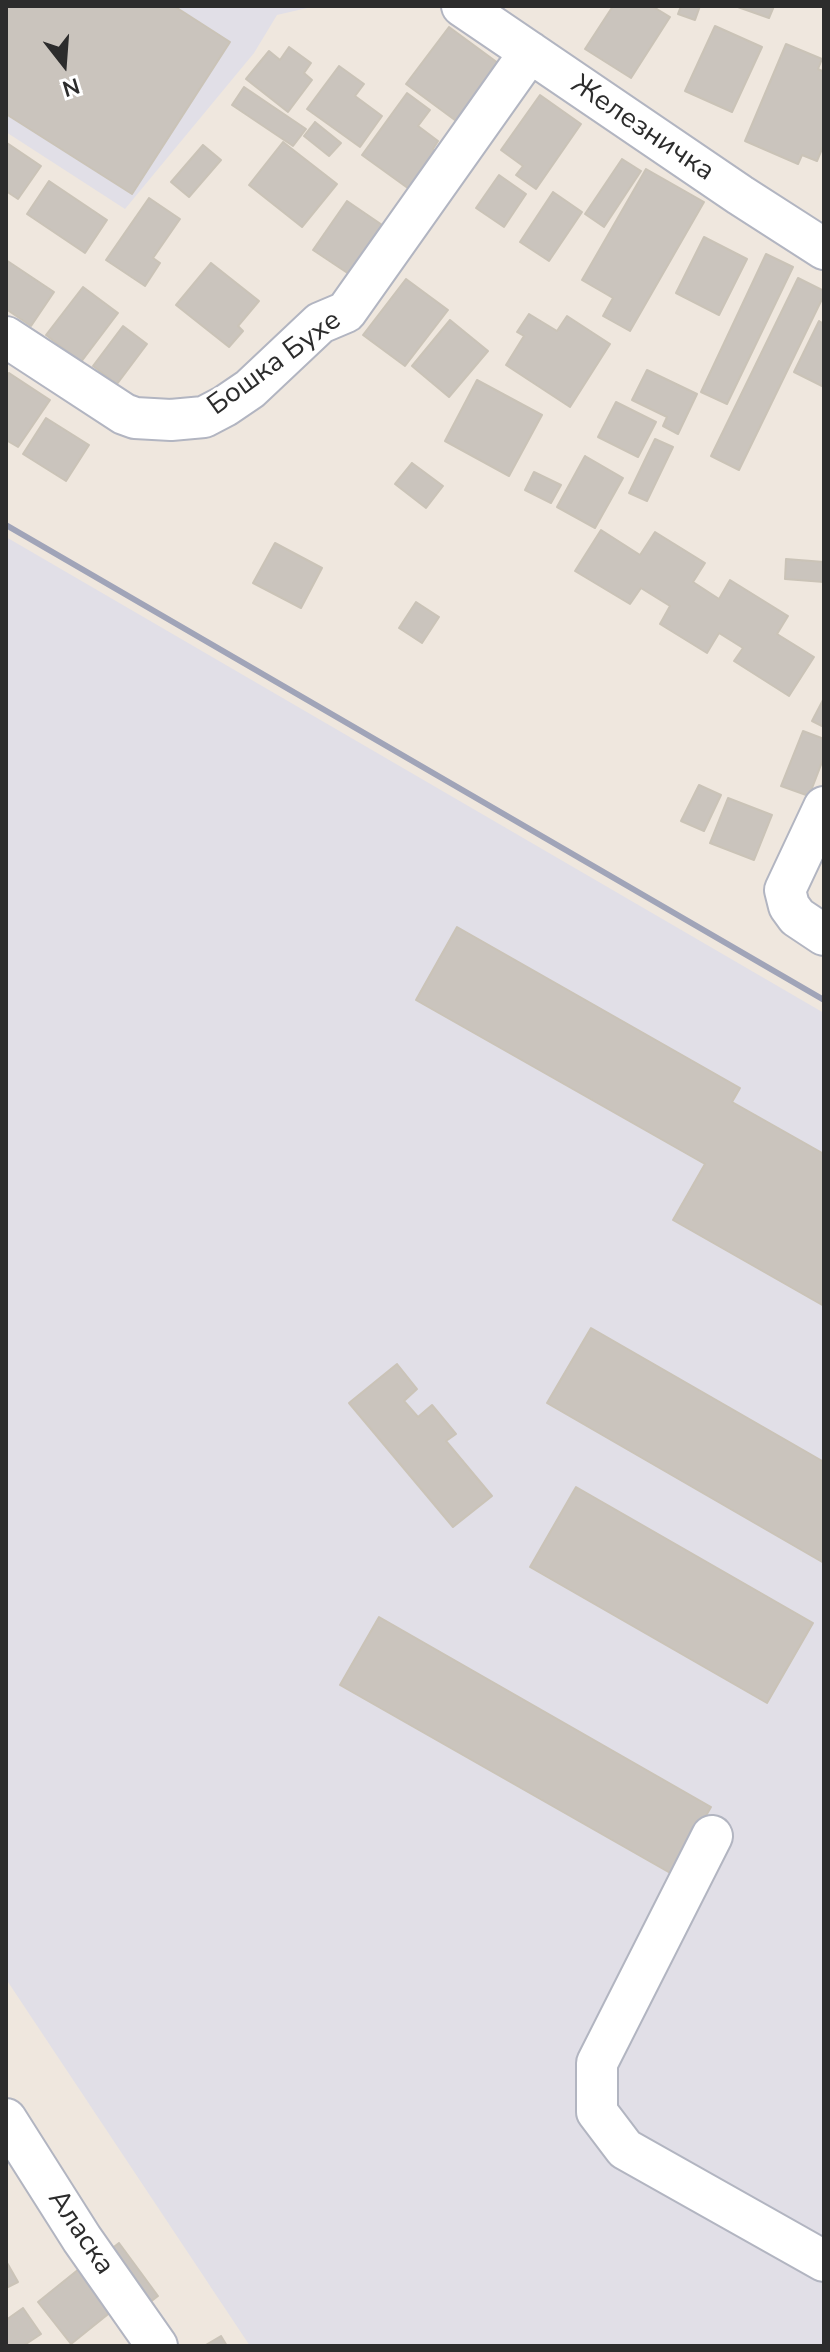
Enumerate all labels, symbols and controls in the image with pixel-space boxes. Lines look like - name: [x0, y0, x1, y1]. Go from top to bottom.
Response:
- north arrow: [24, 24, 104, 104]
- street label: Железничка: [564, 69, 720, 189]
- text: N: [59, 70, 83, 104]
- street label: Бошка Бухе: [202, 304, 348, 424]
- street label: Аласка: [40, 2184, 120, 2282]

